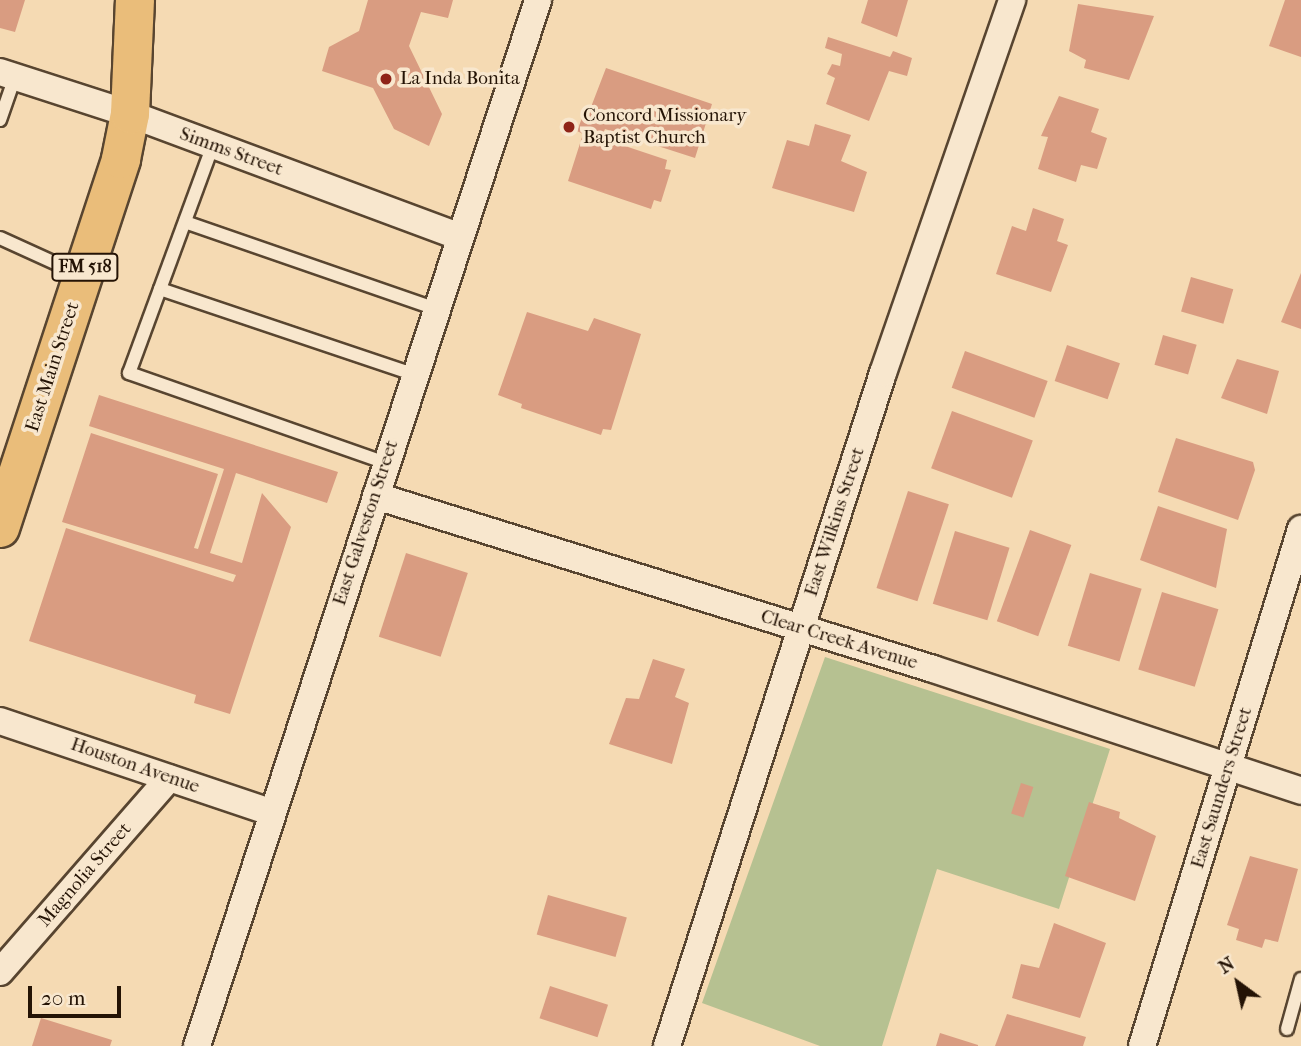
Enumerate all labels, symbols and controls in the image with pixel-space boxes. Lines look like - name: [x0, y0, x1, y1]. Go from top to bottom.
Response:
- place label: La Inda Bonita: [400, 68, 520, 90]
- marker: La Inda Bonita: [378, 71, 394, 87]
- place label: Concord Missionary Baptist Church: [583, 105, 746, 149]
- marker: Concord Missionary Baptist Church: [561, 119, 577, 135]
- street label: Simms Street: [176, 123, 286, 181]
- road number: FM 518: [50, 253, 120, 282]
- street label: East Main Street: [21, 299, 85, 435]
- street label: East Galveston Street: [328, 437, 404, 609]
- street label: East Wilkins Street: [800, 445, 870, 599]
- street label: Clear Creek Avenue: [758, 605, 920, 675]
- street label: East Saunders Street: [1187, 705, 1257, 871]
- street label: Houston Avenue: [68, 733, 202, 799]
- street label: Magnolia Street: [34, 818, 136, 932]
- north arrow: [1203, 948, 1273, 1018]
- text: N: [1215, 952, 1239, 979]
- scale bar: [32, 972, 124, 1016]
- text: 20 m: [41, 986, 85, 1010]

